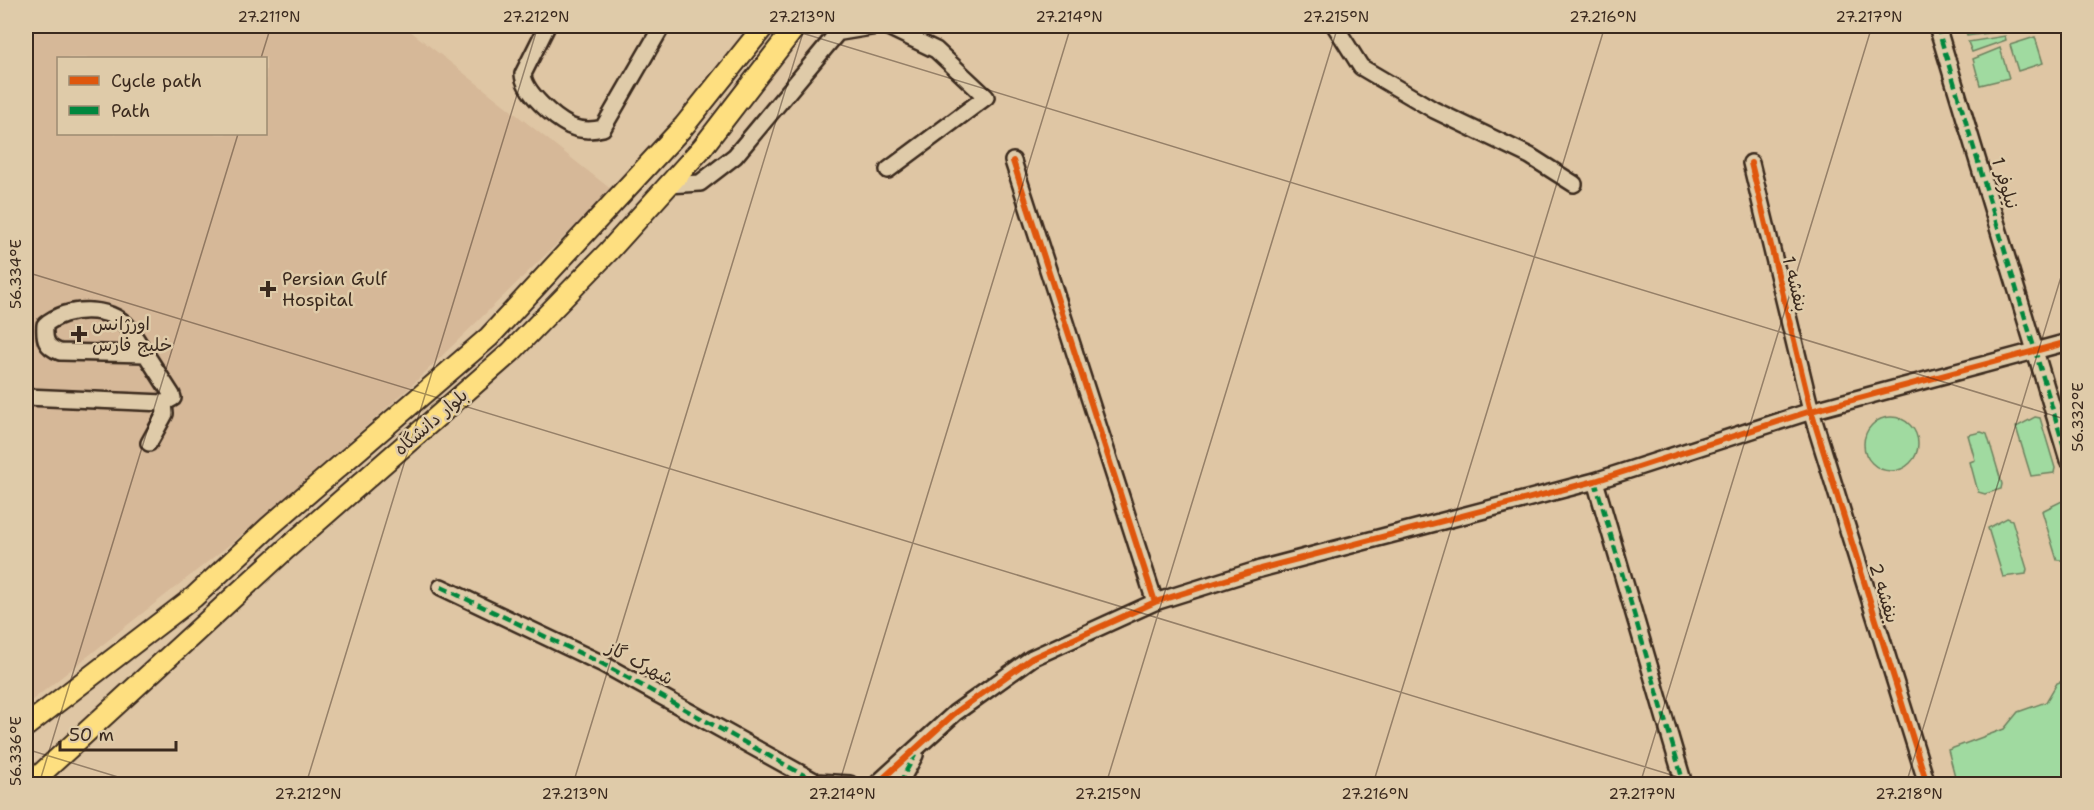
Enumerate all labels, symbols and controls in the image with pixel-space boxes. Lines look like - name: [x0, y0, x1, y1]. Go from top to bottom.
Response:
- text: 27.211°N: [237, 7, 301, 27]
- text: 27.212°N: [502, 7, 570, 27]
- text: 27.213°N: [768, 7, 836, 27]
- text: 27.214°N: [1035, 7, 1103, 27]
- text: 27.215°N: [1303, 7, 1369, 27]
- text: 27.216°N: [1569, 7, 1637, 27]
- text: 27.217°N: [1835, 7, 1903, 27]
- legend: [57, 57, 267, 135]
- text: Cycle path: [111, 69, 202, 93]
- text: Path: [111, 99, 150, 123]
- street label: نیلوفر 1: [1986, 154, 2024, 212]
- text: 56.334°E: [6, 239, 26, 309]
- street label: بنفشه 1: [1777, 254, 1813, 314]
- place label: Persian Gulf Hospital: [282, 267, 388, 312]
- marker: Persian Gulf Hospital: [259, 280, 277, 298]
- place label: اورژانس خلیج فارس: [92, 312, 172, 357]
- marker: اورژانس خلیج فارس: [70, 325, 88, 343]
- text: 56.332°E: [2068, 382, 2088, 452]
- street label: بلوار دانشگاه: [389, 383, 473, 461]
- street label: بنفشه 2: [1864, 560, 1904, 626]
- street label: شهرک گاز: [601, 635, 677, 691]
- scale bar: [60, 714, 176, 752]
- text: 56.336°E: [6, 716, 26, 786]
- text: 50 m: [69, 723, 114, 747]
- text: 27.212°N: [274, 784, 342, 804]
- text: 27.213°N: [541, 784, 609, 804]
- text: 27.214°N: [808, 784, 876, 804]
- text: 27.215°N: [1075, 784, 1141, 804]
- text: 27.216°N: [1341, 784, 1409, 804]
- text: 27.217°N: [1608, 784, 1676, 804]
- text: 27.218°N: [1875, 784, 1943, 804]

